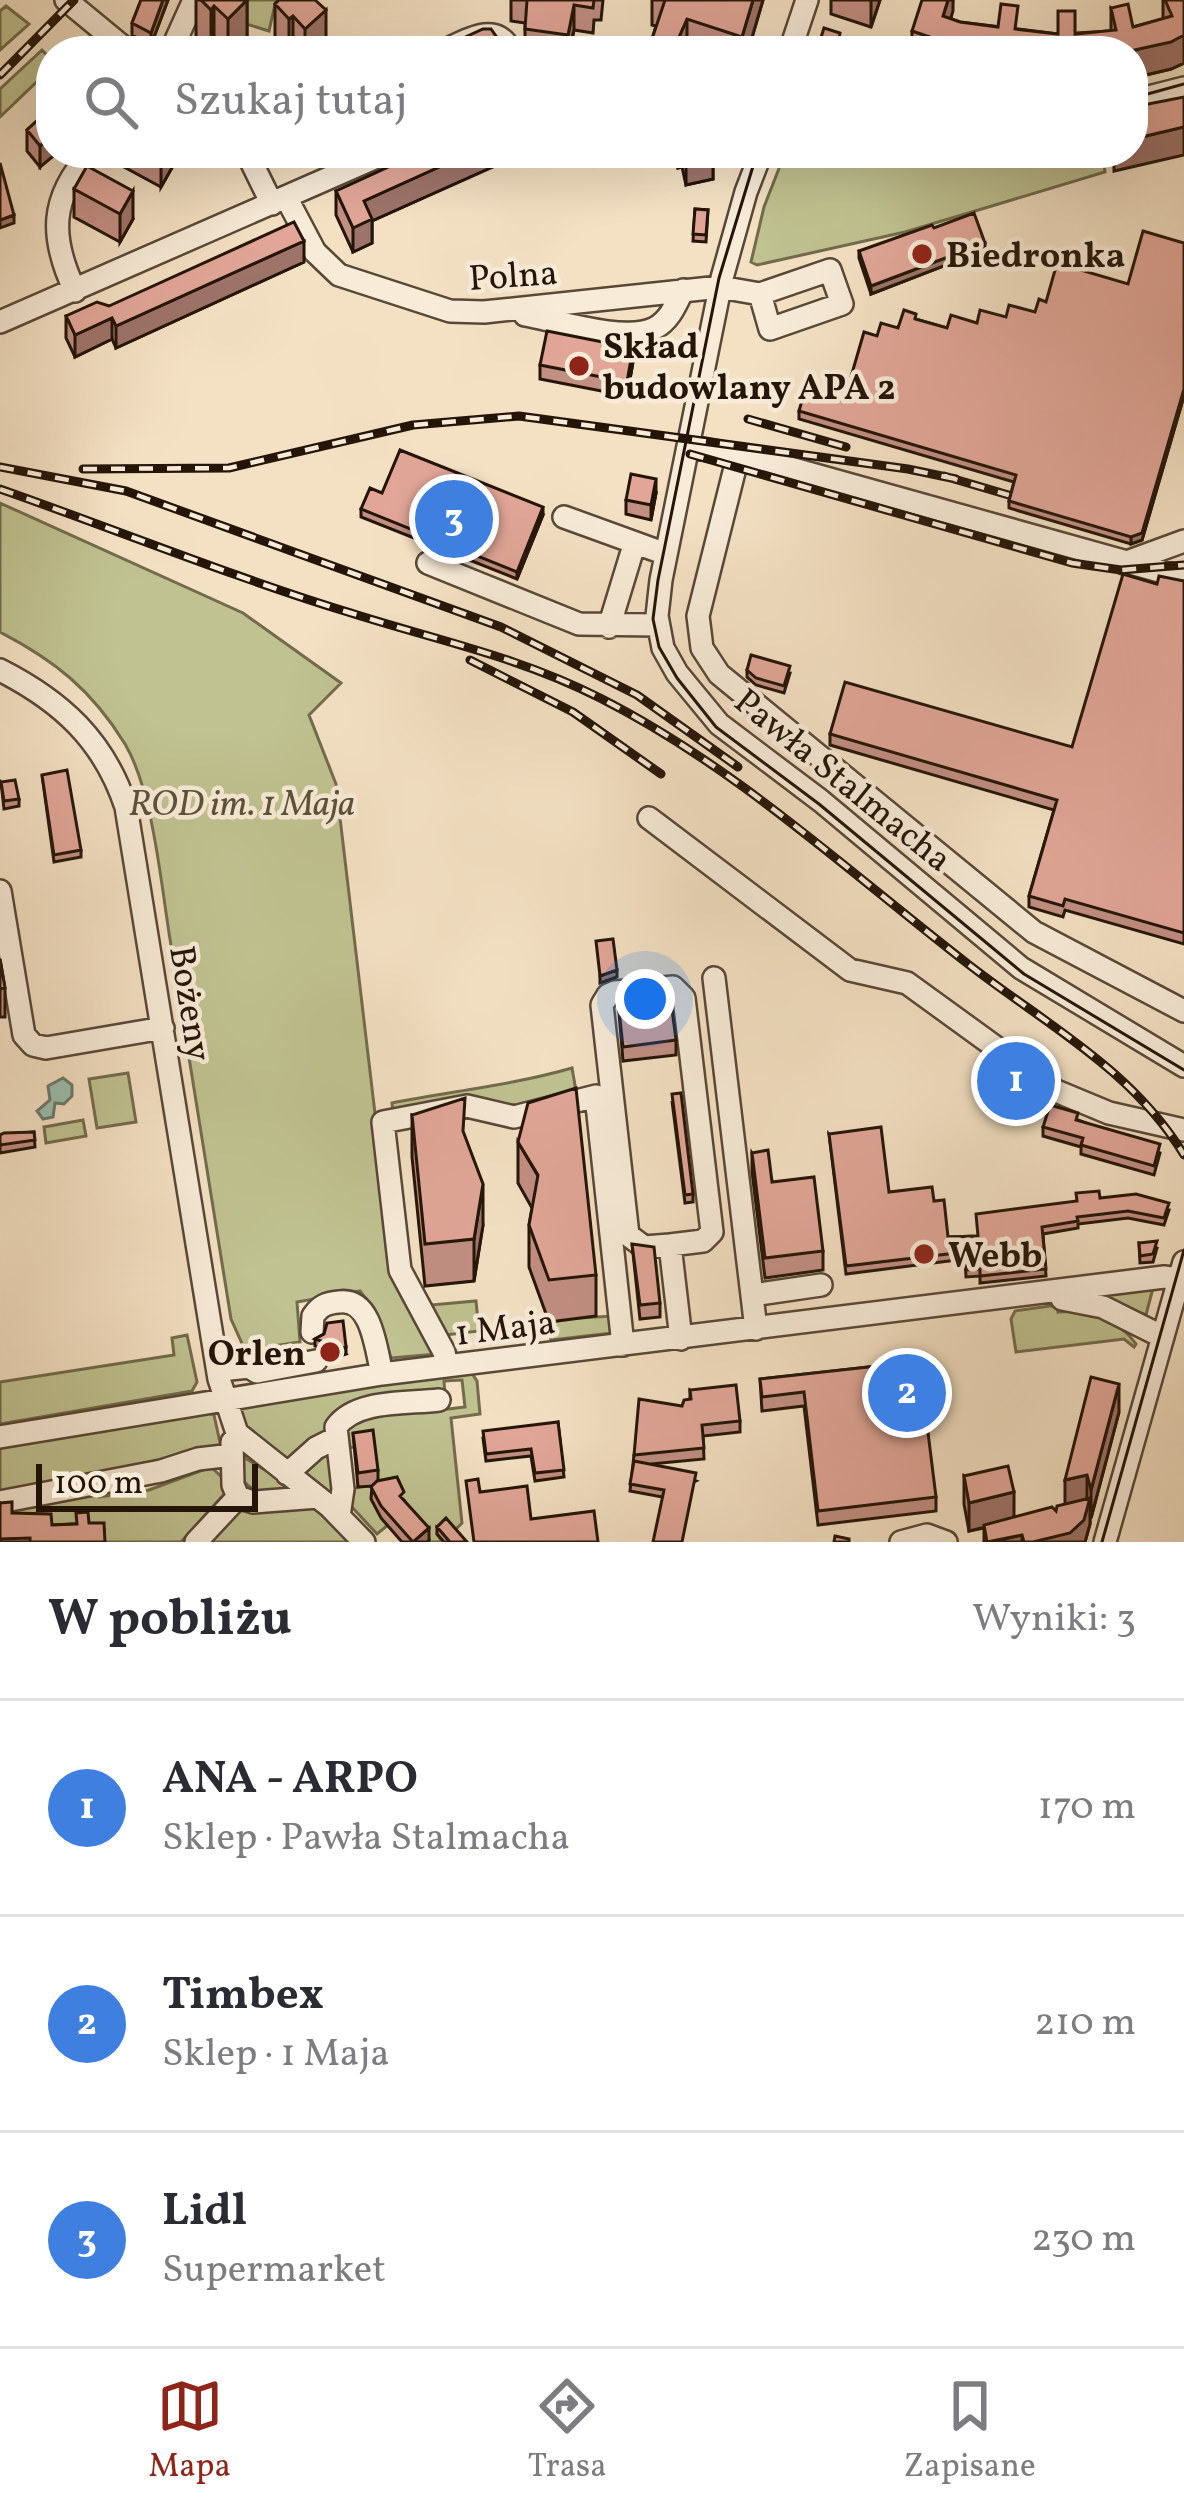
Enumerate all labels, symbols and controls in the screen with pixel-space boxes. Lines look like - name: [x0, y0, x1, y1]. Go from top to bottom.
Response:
- search box: [36, 36, 1148, 168]
- icon: search: [78, 69, 144, 135]
- text: Szukaj tutaj: [174, 71, 408, 134]
- place label: Biedronka: [946, 233, 1125, 283]
- marker: Biedronka: [909, 241, 935, 267]
- street label: Polna: [467, 250, 560, 306]
- place label: Skład budowlany APA 2: [603, 324, 896, 415]
- marker: Skład budowlany APA 2: [566, 353, 592, 379]
- pin: 3: [415, 474, 493, 564]
- street label: Pawła Stalmacha: [722, 679, 961, 886]
- park label: ROD im. 1 Maja: [129, 781, 355, 831]
- street label: Bożeny: [154, 942, 222, 1065]
- your location: [615, 969, 675, 1029]
- pin: 1: [977, 1036, 1055, 1126]
- place label: Webb: [948, 1233, 1042, 1283]
- marker: Webb: [911, 1241, 937, 1267]
- street label: 1 Maja: [452, 1299, 559, 1361]
- place label: Orlen: [208, 1331, 306, 1381]
- marker: Orlen: [317, 1339, 343, 1365]
- pin: 2: [868, 1348, 946, 1438]
- scale bar: [36, 1458, 258, 1511]
- text: 100 m: [54, 1462, 143, 1508]
- text: W pobliżu: [48, 1585, 292, 1656]
- text: Wyniki: 3: [972, 1593, 1136, 1647]
- text: ANA - ARPO: [162, 1749, 418, 1812]
- text: 1: [79, 1781, 95, 1835]
- text: 170 m: [1038, 1781, 1136, 1835]
- text: Sklep · Pawła Stalmacha: [162, 1812, 570, 1866]
- text: Timbex: [162, 1965, 324, 2028]
- text: 2: [77, 1997, 97, 2051]
- text: 210 m: [1034, 1997, 1136, 2051]
- text: Sklep · 1 Maja: [162, 2028, 390, 2082]
- text: Lidl: [162, 2181, 247, 2244]
- text: 3: [77, 2213, 97, 2267]
- text: 230 m: [1031, 2213, 1136, 2267]
- text: Supermarket: [162, 2244, 386, 2298]
- tab: Mapa: [148, 2373, 231, 2491]
- tab: Trasa: [528, 2373, 607, 2491]
- tab: Zapisane: [904, 2373, 1036, 2491]

